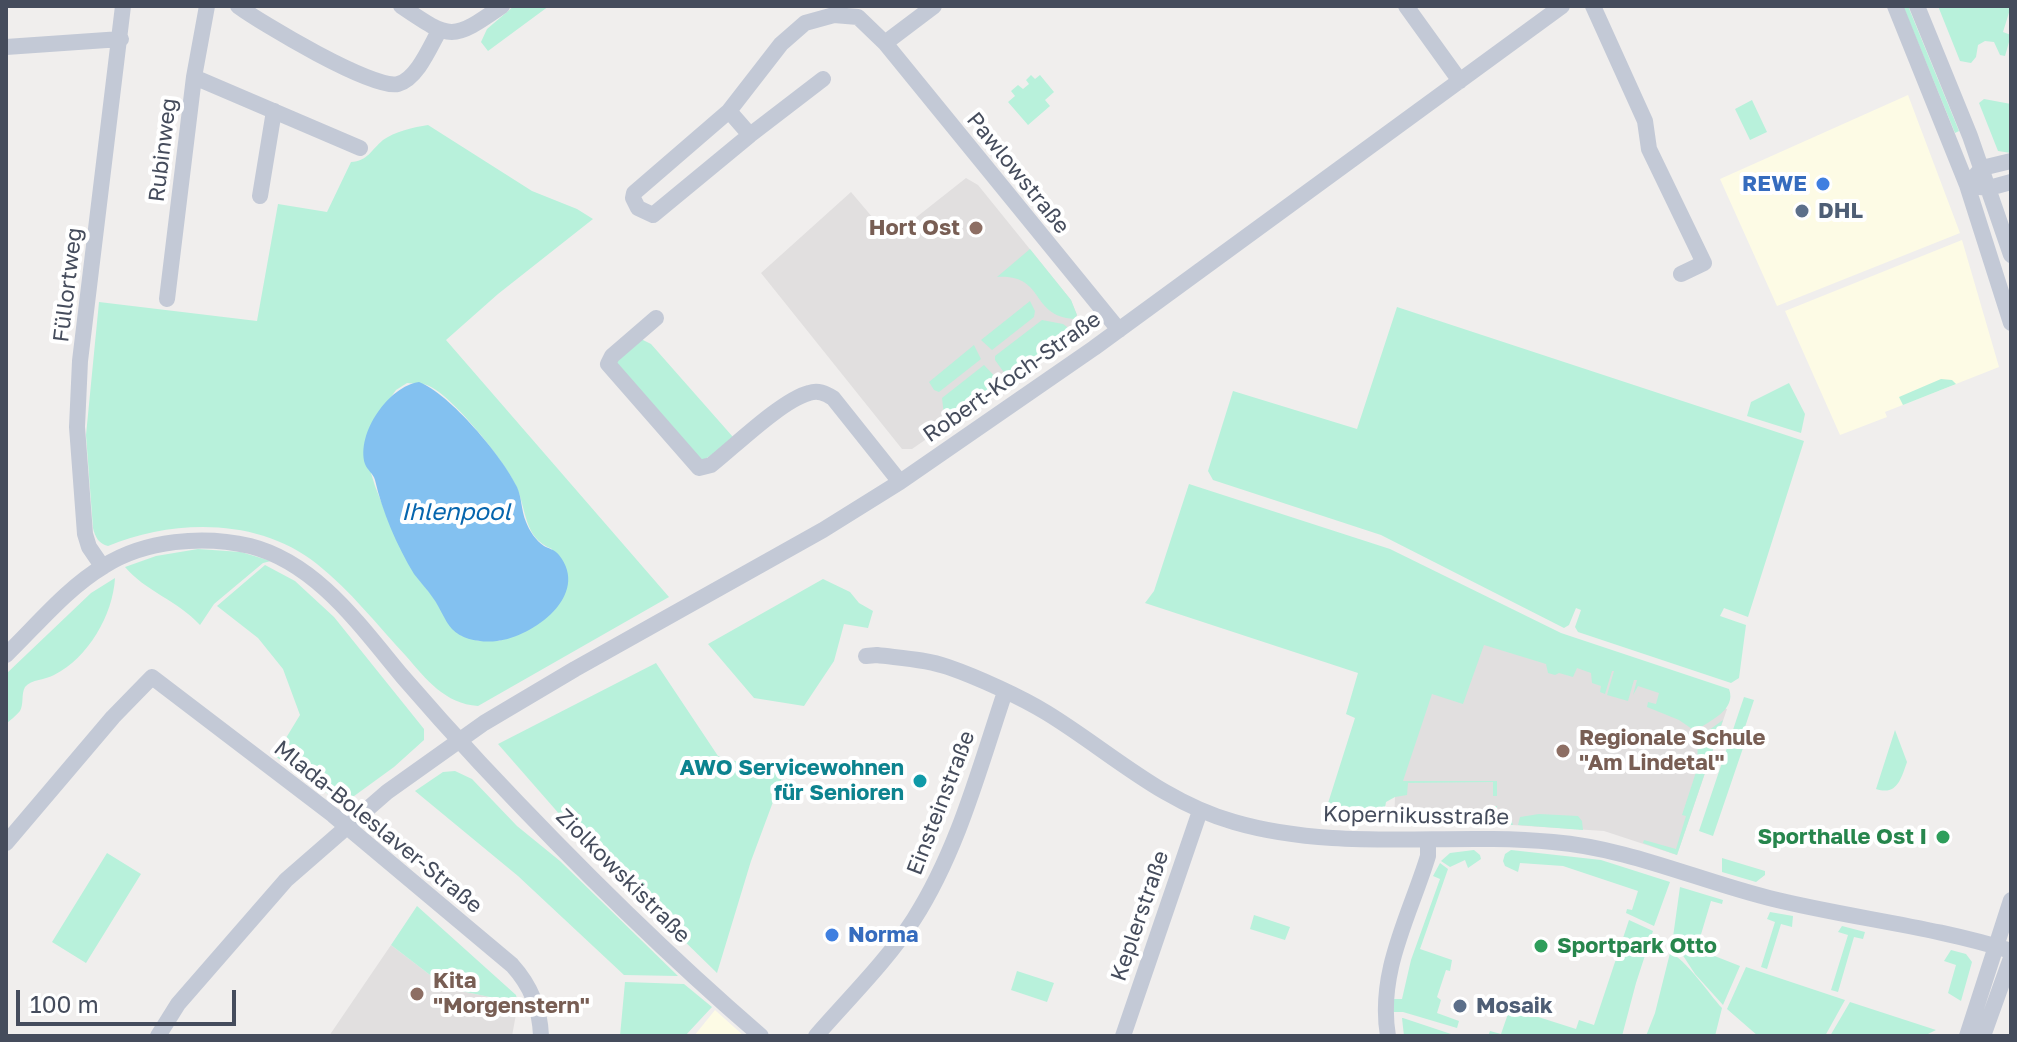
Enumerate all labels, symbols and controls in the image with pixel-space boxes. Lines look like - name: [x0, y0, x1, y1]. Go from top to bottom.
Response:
- street label: Rubinweg: [144, 97, 182, 203]
- street label: Pawlowstraße: [961, 107, 1075, 239]
- place label: REWE: [1742, 171, 1807, 197]
- marker: REWE: [1814, 175, 1832, 193]
- place label: DHL: [1818, 198, 1863, 224]
- marker: DHL: [1793, 202, 1811, 220]
- place label: Hort Ost: [869, 215, 960, 241]
- marker: Hort Ost: [967, 219, 985, 237]
- street label: Füllortweg: [48, 226, 88, 344]
- street label: Robert-Koch-Straße: [918, 306, 1106, 448]
- water label: Ihlenpool: [401, 498, 511, 526]
- place label: Regionale Schule "Am Lindetal": [1579, 725, 1766, 776]
- street label: Einsteinstraße: [901, 727, 981, 879]
- street label: Mlada-Boleslaver-Straße: [269, 735, 487, 919]
- marker: Regionale Schule "Am Lindetal": [1554, 742, 1572, 760]
- place label: AWO Servicewohnen für Senioren: [680, 755, 904, 806]
- marker: AWO Servicewohnen für Senioren: [911, 772, 929, 790]
- street label: Kopernikusstraße: [1323, 801, 1509, 831]
- street label: Ziolkowskistraße: [550, 803, 696, 949]
- place label: Sporthalle Ost I: [1758, 824, 1927, 850]
- marker: Sporthalle Ost I: [1934, 828, 1952, 846]
- street label: Keplerstraße: [1105, 847, 1175, 985]
- place label: Norma: [848, 922, 919, 948]
- marker: Norma: [823, 926, 841, 944]
- place label: Sportpark Otto: [1557, 933, 1717, 959]
- marker: Sportpark Otto: [1532, 937, 1550, 955]
- place label: Kita "Morgenstern": [433, 968, 590, 1020]
- scale bar: [20, 974, 240, 1024]
- marker: Kita "Morgenstern": [408, 985, 426, 1003]
- text: 100 m: [30, 989, 99, 1018]
- place label: Mosaik: [1476, 993, 1553, 1019]
- marker: Mosaik: [1451, 997, 1469, 1015]

